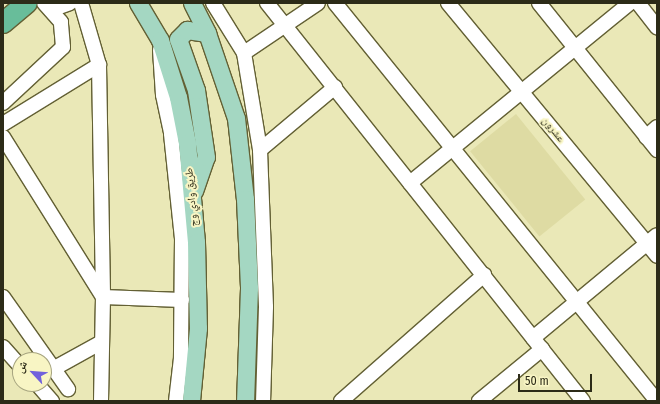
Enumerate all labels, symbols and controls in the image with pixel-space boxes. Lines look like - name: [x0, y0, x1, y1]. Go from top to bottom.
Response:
- street label: عشرون: [539, 115, 567, 145]
- street label: طريق وادي وج: [183, 167, 201, 227]
- north arrow: [12, 352, 52, 392]
- text: ش: [13, 359, 30, 375]
- scale bar: [520, 366, 594, 392]
- text: 50 m: [525, 374, 549, 388]

